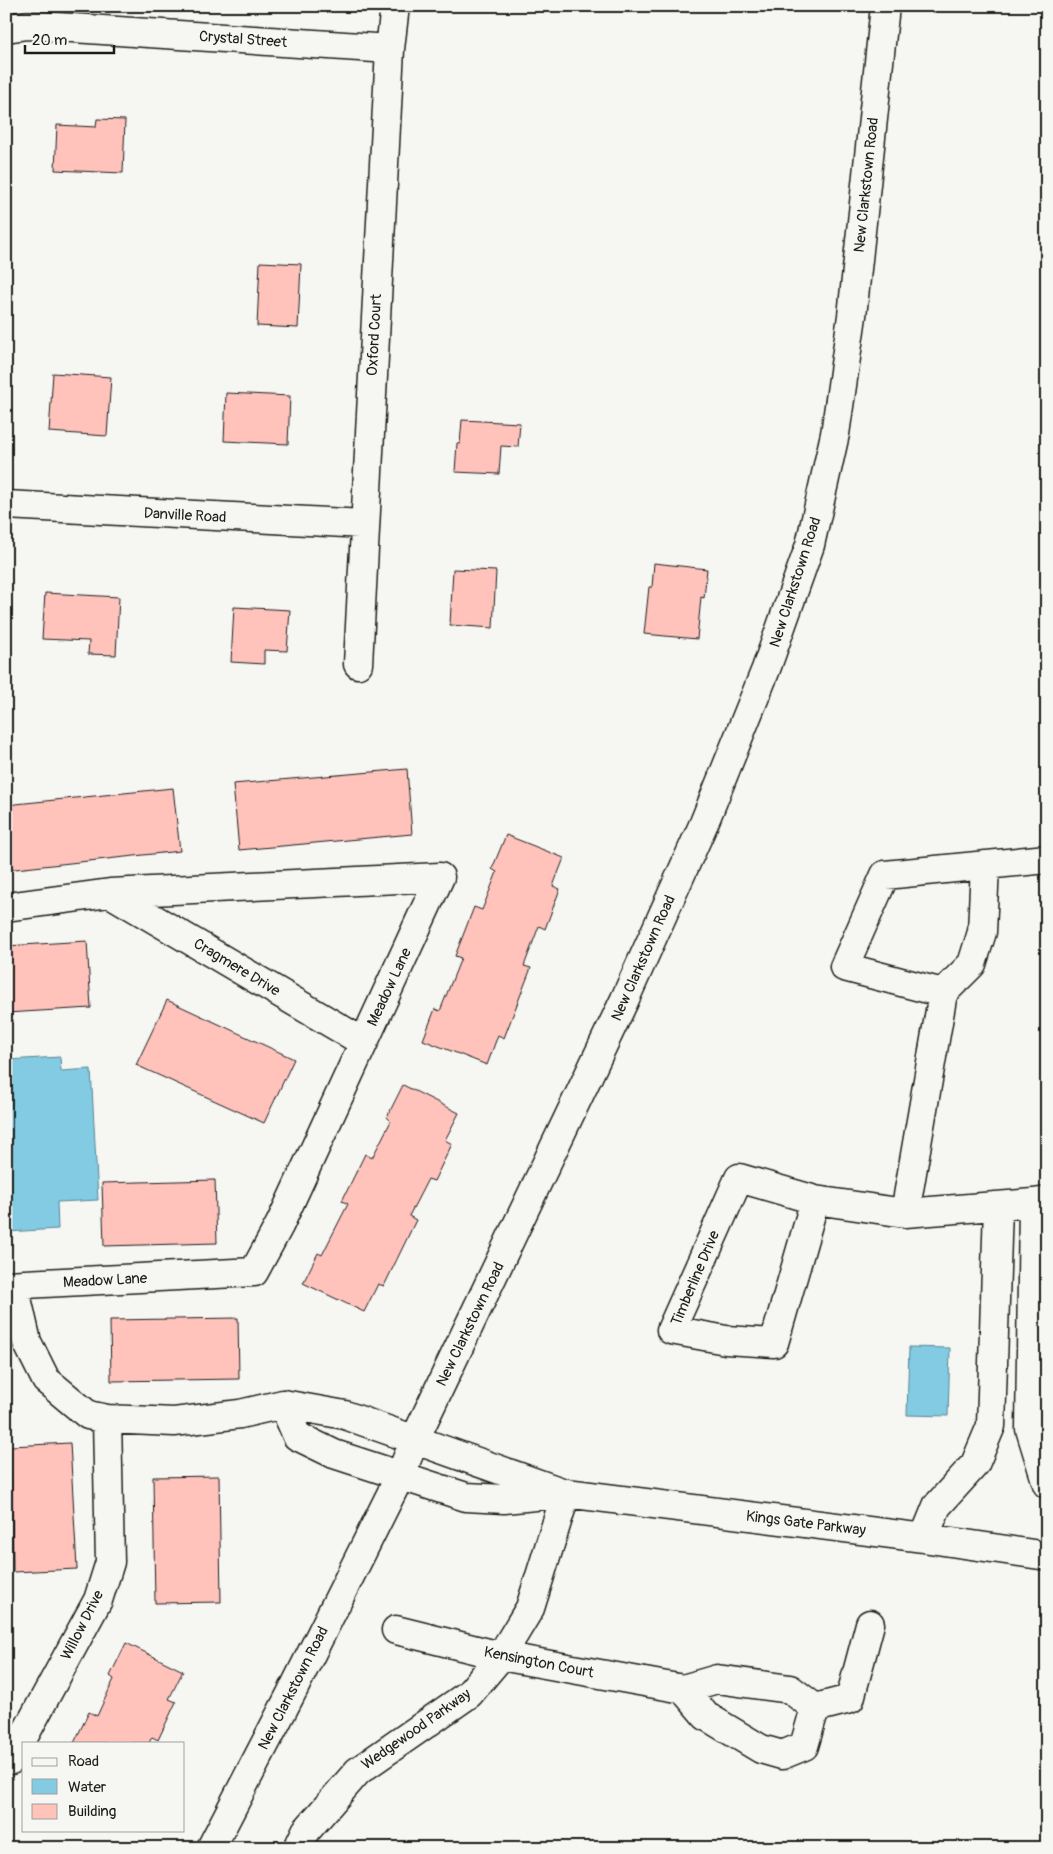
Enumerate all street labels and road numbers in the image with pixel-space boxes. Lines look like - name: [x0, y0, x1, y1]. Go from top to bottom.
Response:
- street label: Crystal Street: [198, 27, 289, 52]
- street label: New Clarkstown Road: [850, 116, 883, 254]
- street label: Oxford Court: [363, 293, 386, 377]
- street label: Danville Road: [143, 504, 227, 527]
- street label: New Clarkstown Road: [765, 515, 826, 650]
- street label: New Clarkstown Road: [607, 892, 680, 1024]
- street label: Cragmere Drive: [190, 934, 284, 1001]
- street label: Meadow Lane: [363, 944, 416, 1029]
- street label: Timberline Drive: [667, 1227, 724, 1329]
- street label: New Clarkstown Road: [432, 1259, 509, 1389]
- street label: Meadow Lane: [62, 1269, 148, 1292]
- street label: Kings Gate Parkway: [745, 1507, 867, 1540]
- street label: Willow Drive: [57, 1587, 108, 1663]
- street label: New Clarkstown Road: [254, 1623, 333, 1753]
- street label: Kensington Court: [482, 1643, 596, 1683]
- street label: Wedgewood Parkway: [358, 1684, 475, 1774]

